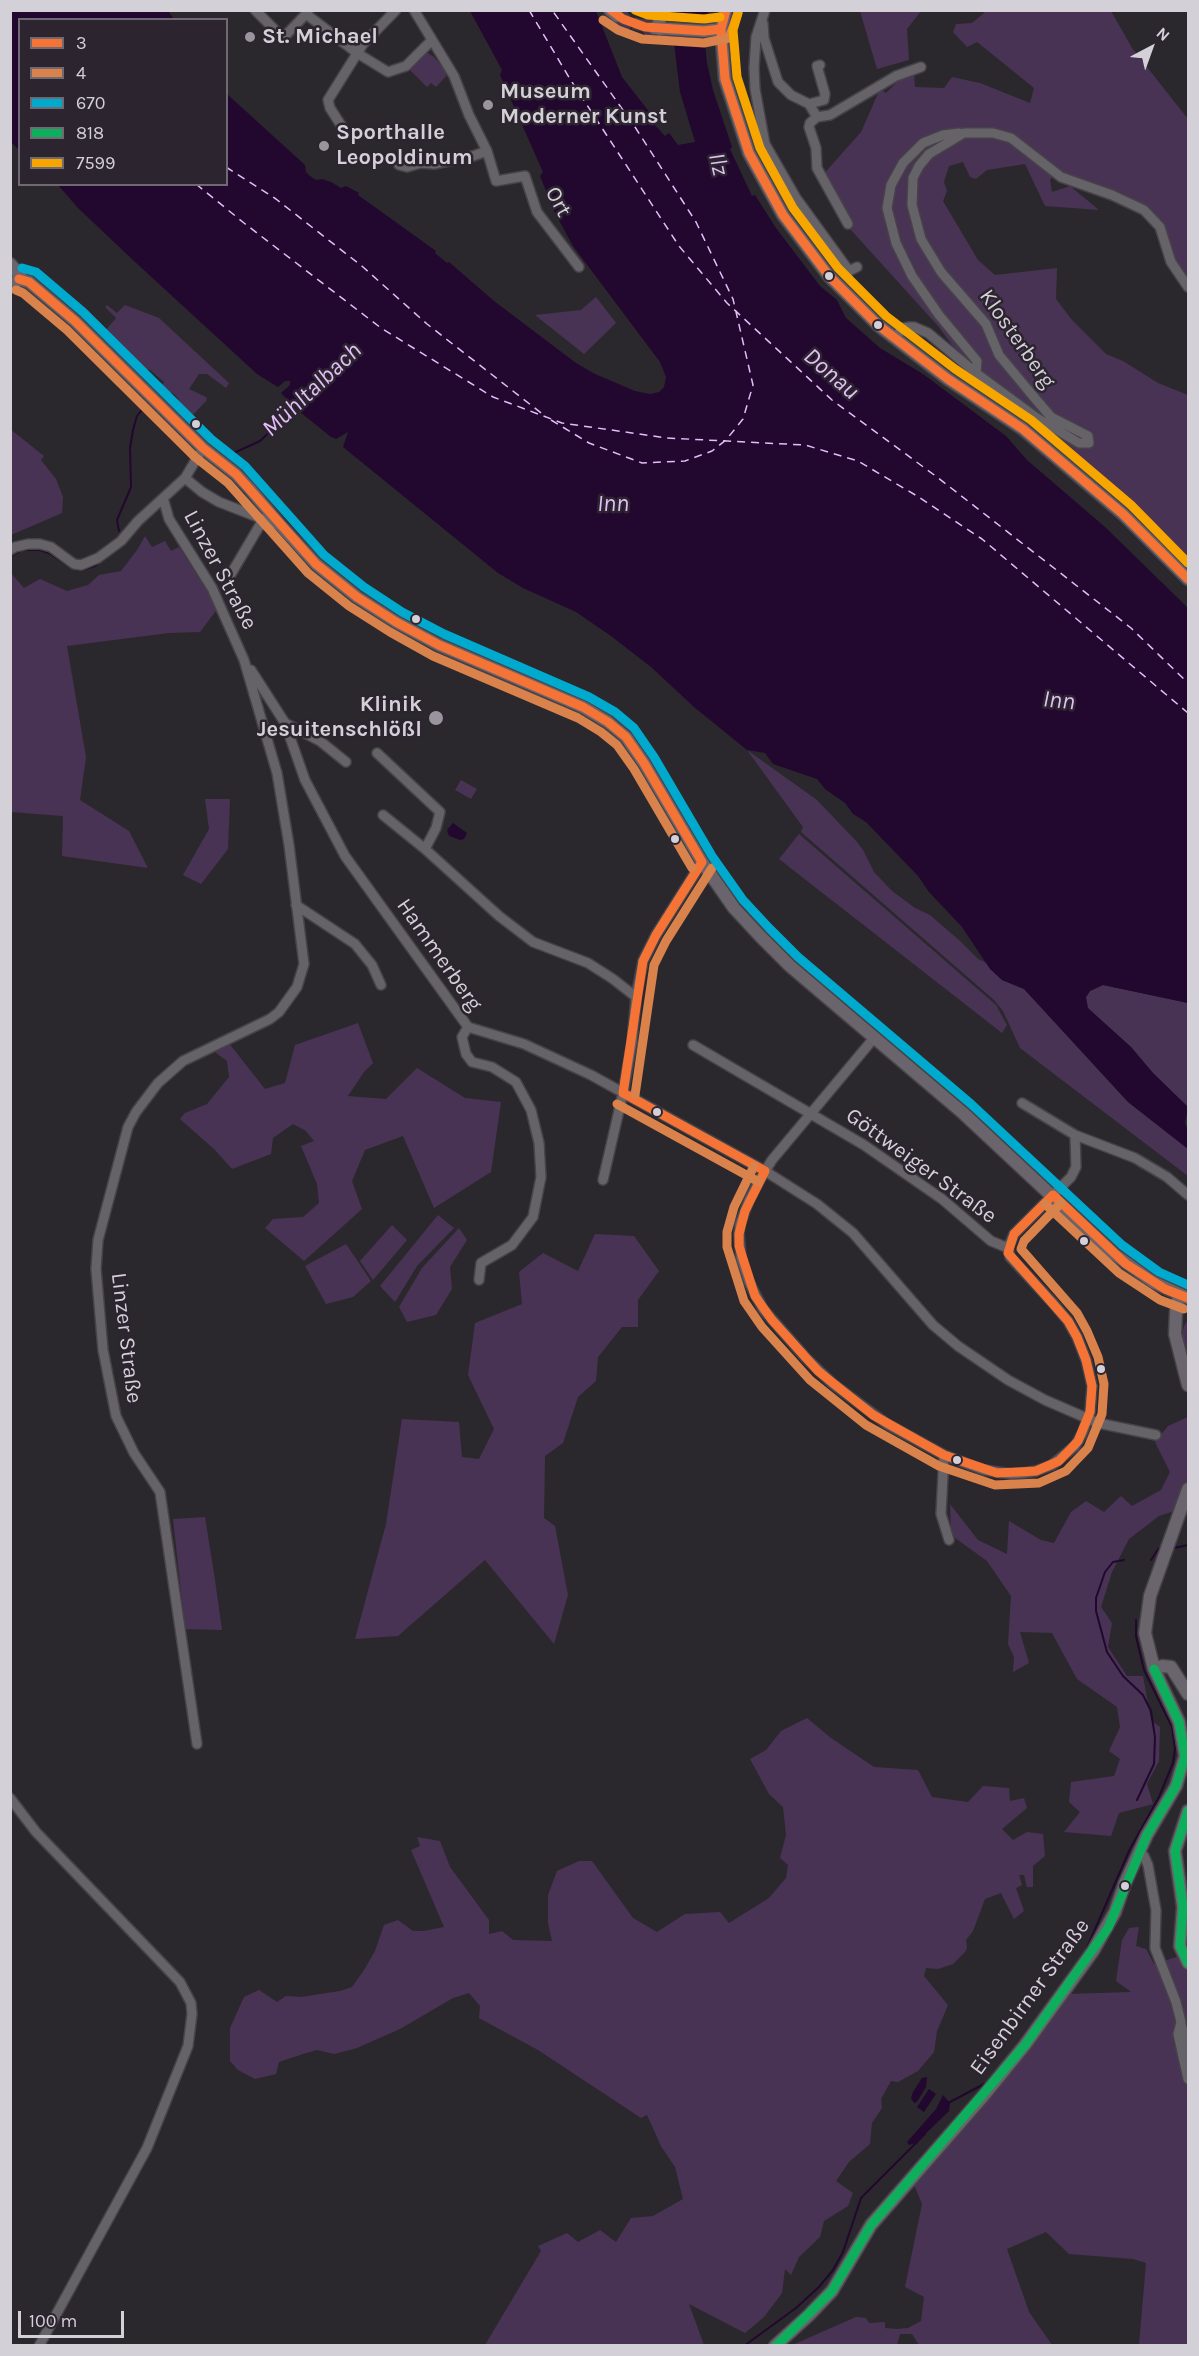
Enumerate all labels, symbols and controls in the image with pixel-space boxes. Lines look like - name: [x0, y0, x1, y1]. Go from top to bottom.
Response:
- legend: [18, 18, 228, 186]
- north arrow: [1121, 18, 1181, 78]
- text: N: [1153, 23, 1174, 45]
- place label: St. Michael: [262, 24, 378, 50]
- marker: St. Michael: [243, 30, 257, 44]
- text: 3: [76, 32, 87, 54]
- text: 4: [76, 62, 86, 84]
- place label: Museum Moderner Kunst: [500, 79, 667, 130]
- text: 670: [76, 92, 105, 114]
- marker: Museum Moderner Kunst: [481, 98, 495, 112]
- place label: Sporthalle Leopoldinum: [336, 120, 473, 172]
- text: 818: [76, 122, 104, 144]
- marker: Sporthalle Leopoldinum: [317, 139, 331, 153]
- water label: Ilz: [701, 150, 735, 178]
- text: 7599: [76, 152, 116, 174]
- street label: Ort: [539, 182, 577, 222]
- unlabelled marker: [823, 270, 835, 282]
- street label: Klosterberg: [973, 284, 1061, 394]
- unlabelled marker: [872, 319, 884, 331]
- water label: Mühltalbach: [256, 337, 368, 443]
- water label: Donau: [797, 342, 865, 406]
- unlabelled marker: [190, 418, 202, 430]
- water label: Inn: [597, 490, 629, 518]
- street label: Linzer Straße: [177, 506, 263, 634]
- unlabelled marker: [410, 613, 422, 625]
- water label: Inn: [1042, 685, 1076, 717]
- place label: Klinik Jesuitenschlößl: [257, 692, 422, 744]
- marker: Klinik Jesuitenschlößl: [427, 709, 445, 727]
- unlabelled marker: [669, 833, 681, 845]
- street label: Hammerberg: [390, 894, 488, 1016]
- street label: Göttweiger Straße: [840, 1102, 1002, 1230]
- unlabelled marker: [651, 1106, 663, 1118]
- unlabelled marker: [1078, 1235, 1090, 1247]
- street label: Linzer Straße: [105, 1271, 147, 1405]
- unlabelled marker: [1095, 1363, 1107, 1375]
- unlabelled marker: [951, 1454, 963, 1466]
- unlabelled marker: [1119, 1880, 1131, 1892]
- street label: Eisenbirner Straße: [964, 1914, 1096, 2080]
- scale bar: [21, 2299, 128, 2337]
- text: 100 m: [29, 2310, 77, 2332]

